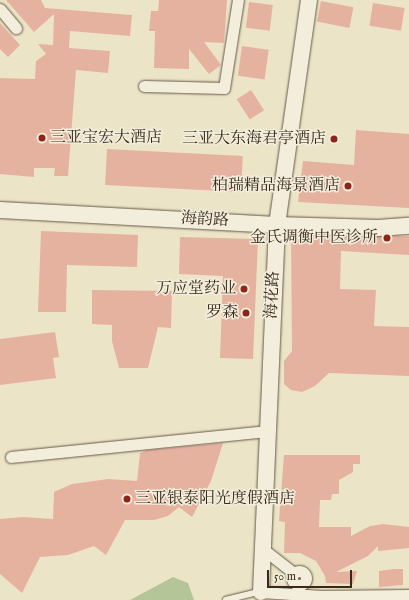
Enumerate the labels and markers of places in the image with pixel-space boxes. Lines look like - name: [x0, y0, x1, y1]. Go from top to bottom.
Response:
- place label: 三亚宝宏大酒店: [50, 128, 162, 148]
- place label: 三亚大东海君亭酒店: [182, 129, 326, 149]
- marker: 三亚宝宏大酒店: [37, 133, 47, 143]
- marker: 三亚大东海君亭酒店: [329, 134, 339, 144]
- place label: 柏瑞精品海景酒店: [212, 176, 340, 196]
- marker: 柏瑞精品海景酒店: [343, 181, 353, 191]
- place label: 金氏调衡中医诊所: [250, 228, 378, 248]
- marker: 金氏调衡中医诊所: [381, 232, 393, 244]
- place label: 万应堂药业: [156, 279, 236, 299]
- marker: 万应堂药业: [239, 284, 249, 294]
- place label: 罗森: [206, 303, 238, 323]
- marker: 罗森: [241, 308, 251, 318]
- place label: 三亚银泰阳光度假酒店: [135, 489, 295, 509]
- marker: 三亚银泰阳光度假酒店: [122, 494, 132, 504]

